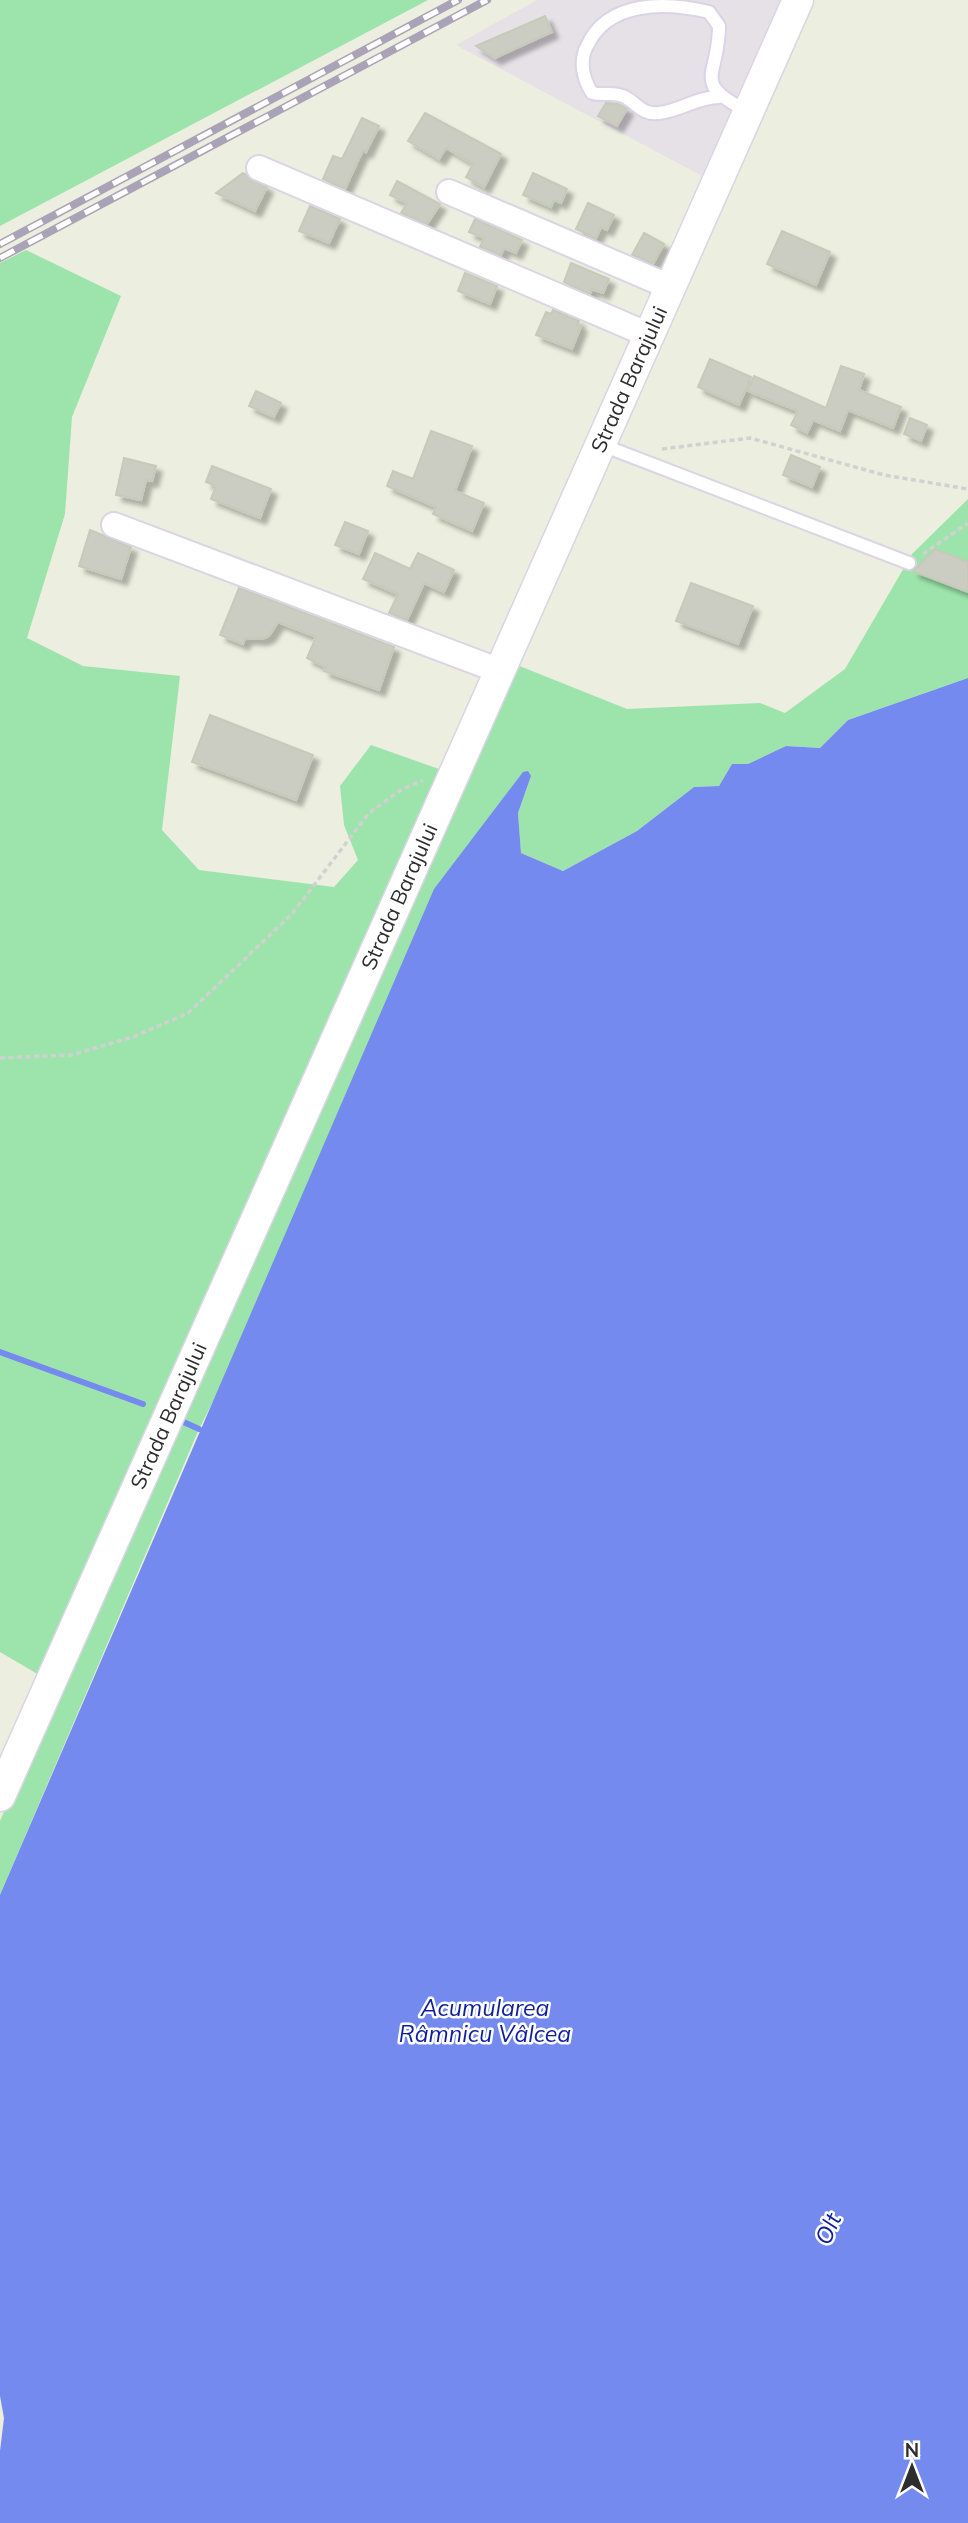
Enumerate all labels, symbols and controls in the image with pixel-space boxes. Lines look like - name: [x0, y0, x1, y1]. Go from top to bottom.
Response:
- street label: Strada Barajului: [585, 302, 672, 456]
- street label: Strada Barajului: [355, 819, 442, 974]
- street label: Strada Barajului: [124, 1338, 212, 1493]
- water label: Acumularea Râmnicu Vâlcea: [399, 1993, 571, 2048]
- water label: Olt: [808, 2208, 848, 2249]
- north arrow: [877, 2432, 947, 2502]
- text: N: [905, 2438, 919, 2462]

